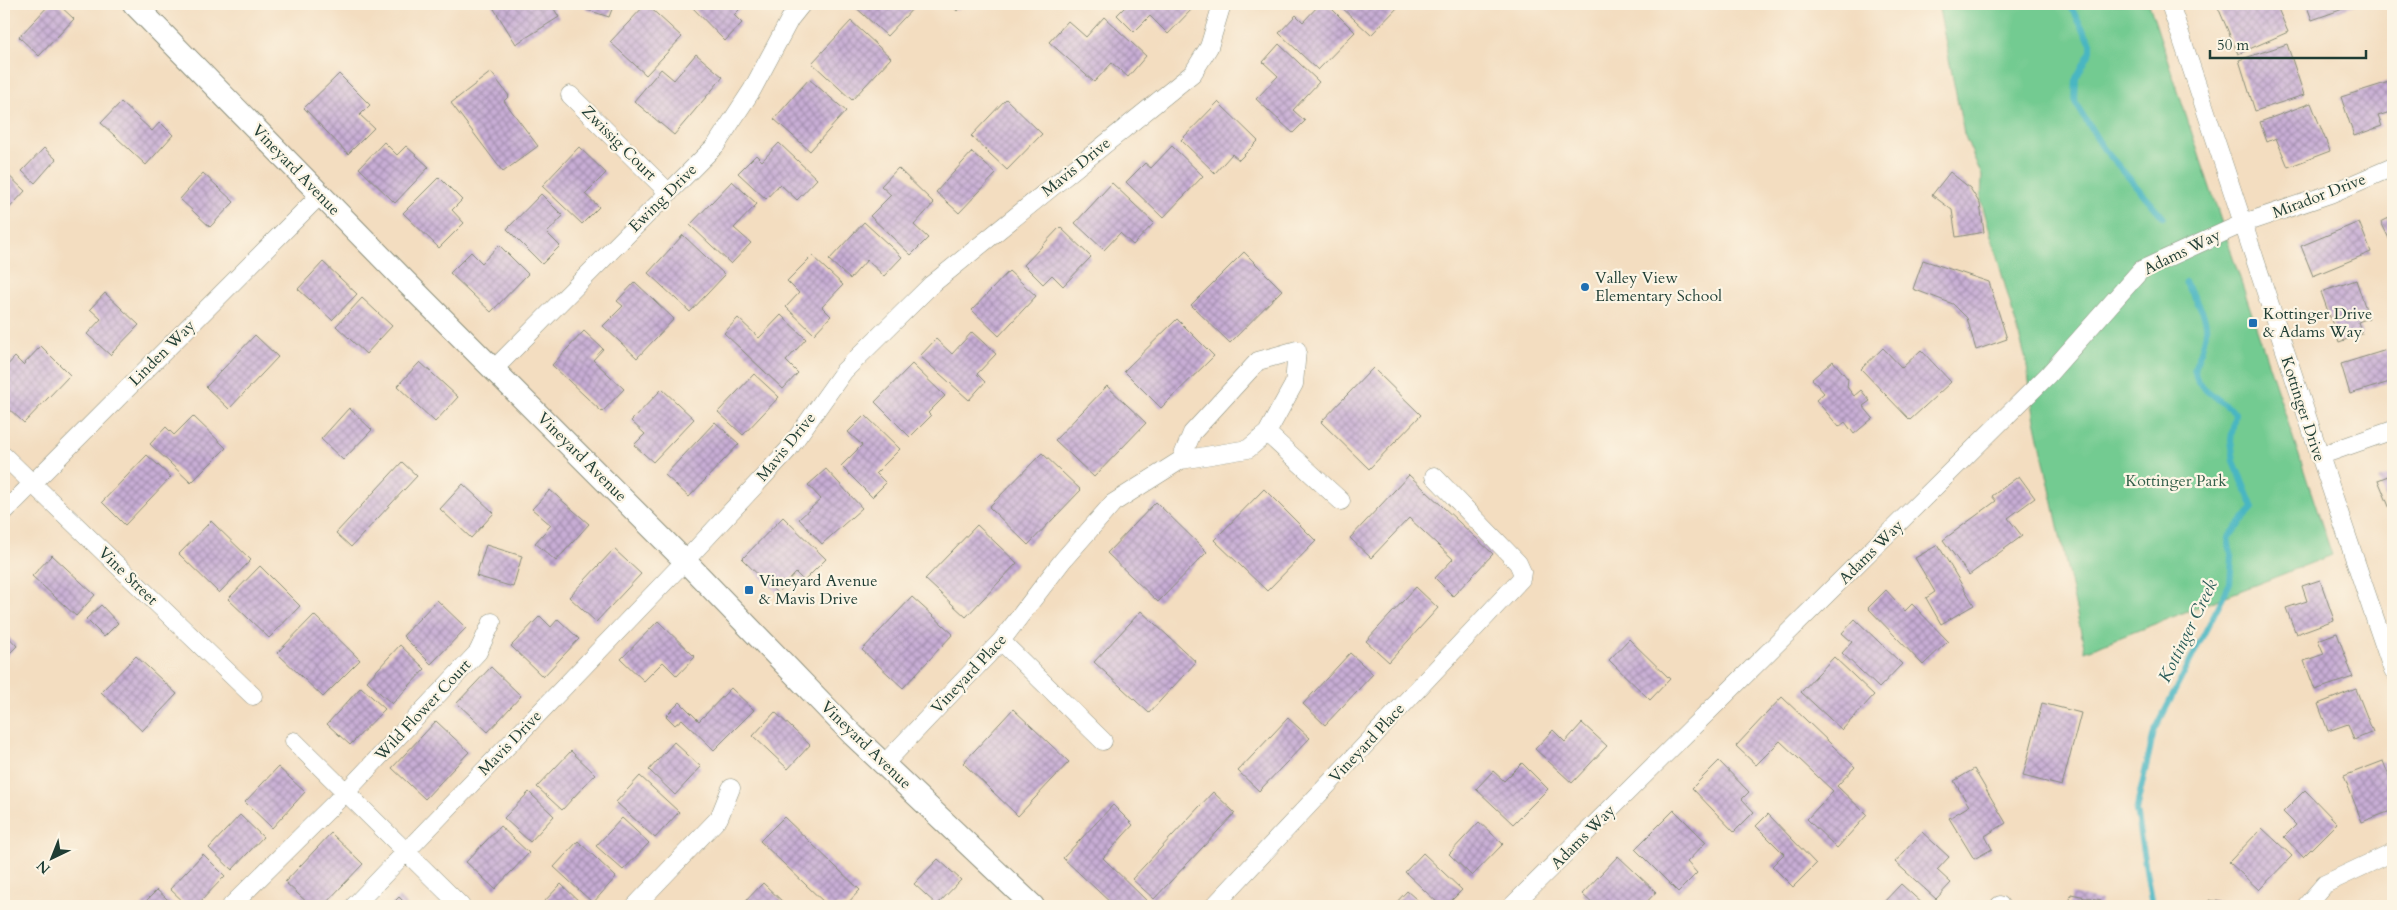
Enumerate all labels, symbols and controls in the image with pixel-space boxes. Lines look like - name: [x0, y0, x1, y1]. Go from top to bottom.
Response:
- scale bar: [2210, 28, 2366, 60]
- text: 50 m: [2217, 35, 2249, 55]
- street label: Zwissig Court: [577, 101, 661, 185]
- street label: Vineyard Avenue: [247, 120, 345, 220]
- street label: Mavis Drive: [1037, 132, 1115, 202]
- street label: Ewing Drive: [624, 159, 702, 237]
- street label: Mirador Drive: [2269, 168, 2369, 224]
- street label: Adams Way: [2140, 224, 2225, 280]
- place label: Valley View Elementary School: [1595, 267, 1722, 307]
- marker: Valley View Elementary School: [1579, 281, 1591, 293]
- place label: Kottinger Drive & Adams Way: [2263, 303, 2372, 343]
- street label: Linden Way: [124, 315, 200, 391]
- marker: Kottinger Drive & Adams Way: [2247, 317, 2259, 329]
- street label: Kottinger Drive: [2276, 354, 2330, 464]
- street label: Vineyard Avenue: [532, 407, 632, 507]
- street label: Mavis Drive: [751, 408, 821, 486]
- park label: Kottinger Park: [2125, 470, 2227, 492]
- street label: Adams Way: [1834, 514, 1909, 589]
- street label: Vine Street: [93, 542, 163, 610]
- place label: Vineyard Avenue & Mavis Drive: [759, 570, 878, 610]
- water label: Kottinger Creek: [2152, 575, 2224, 687]
- marker: Vineyard Avenue & Mavis Drive: [743, 584, 755, 596]
- street label: Vineyard Place: [926, 629, 1012, 719]
- street label: Wild Flower Court: [369, 654, 476, 766]
- street label: Vineyard Avenue: [816, 696, 916, 794]
- street label: Vineyard Place: [1324, 698, 1410, 788]
- street label: Mavis Drive: [473, 706, 547, 780]
- street label: Adams Way: [1546, 799, 1621, 874]
- north arrow: [28, 832, 78, 882]
- text: N: [33, 856, 54, 878]

